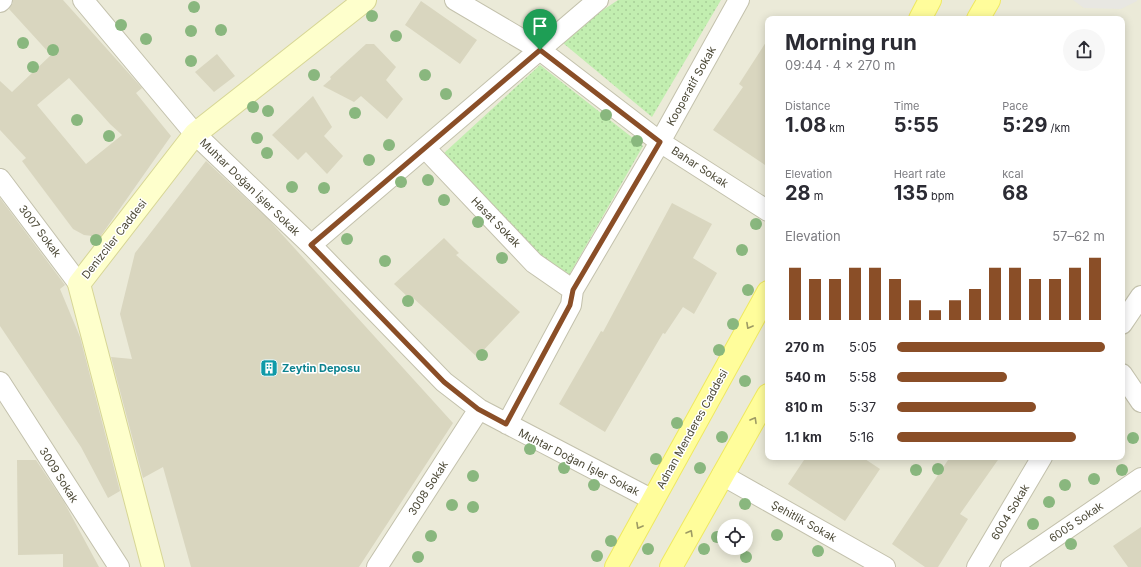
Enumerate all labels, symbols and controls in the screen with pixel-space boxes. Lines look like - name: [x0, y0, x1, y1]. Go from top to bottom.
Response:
- pin: [523, 9, 557, 50]
- icon: arrive: [529, 15, 551, 37]
- text: Morning run: [785, 29, 917, 55]
- button: share: [1063, 29, 1105, 71]
- street label: Kooperatif Sokak: [663, 44, 719, 128]
- text: 09:44 · 4 × 270 m: [785, 57, 896, 73]
- text: Distance: [785, 99, 830, 113]
- text: Time: [894, 99, 919, 113]
- text: Pace: [1002, 99, 1028, 113]
- text: 1.08: [785, 113, 826, 137]
- text: 5:55: [894, 113, 939, 137]
- text: 5:29: [1002, 113, 1047, 137]
- text: km: [826, 121, 845, 135]
- text: /km: [1047, 121, 1070, 135]
- street label: Muhtar Doğan İşler Sokak: [197, 135, 303, 239]
- street label: Bahar Sokak: [669, 143, 731, 191]
- text: Elevation: [785, 167, 832, 181]
- text: Heart rate: [894, 167, 946, 181]
- text: kcal: [1002, 167, 1023, 181]
- text: 28: [785, 181, 811, 205]
- text: 135: [894, 181, 928, 205]
- text: 68: [1002, 181, 1028, 205]
- text: m: [811, 189, 823, 203]
- text: bpm: [928, 189, 954, 203]
- street label: Hasat Sokak: [468, 194, 524, 250]
- street label: Denizciler Caddesi: [79, 196, 149, 282]
- street label: 3007 Sokak: [16, 202, 64, 260]
- text: Elevation: [785, 228, 841, 244]
- text: 57–62 m: [1052, 228, 1105, 244]
- one-way arrow: [746, 322, 754, 329]
- text: 270 m: [785, 339, 824, 355]
- text: 5:05: [849, 339, 877, 355]
- building icon: Zeytin Deposu: [259, 358, 279, 378]
- place label: Zeytin Deposu: [282, 361, 360, 375]
- street label: Adnan Menderes Caddesi: [653, 367, 731, 491]
- text: 540 m: [785, 369, 826, 385]
- text: 5:58: [849, 369, 877, 385]
- text: 810 m: [785, 399, 823, 415]
- text: 5:37: [849, 399, 876, 415]
- one-way arrow: [749, 417, 756, 424]
- street label: Muhtar Doğan İşler Sokak: [516, 425, 642, 499]
- text: 1.1 km: [785, 429, 822, 445]
- text: 5:16: [849, 429, 874, 445]
- street label: 3009 Sokak: [37, 445, 81, 505]
- street label: 3008 Sokak: [405, 458, 451, 518]
- street label: 6004 Sokak: [988, 481, 1032, 543]
- street label: Şehitlik Sokak: [769, 497, 839, 545]
- street label: 6005 Sokak: [1046, 499, 1106, 545]
- map controls: [717, 519, 753, 555]
- button: locate: [717, 519, 753, 555]
- one-way arrow: [636, 522, 643, 529]
- one-way arrow: [685, 530, 692, 537]

